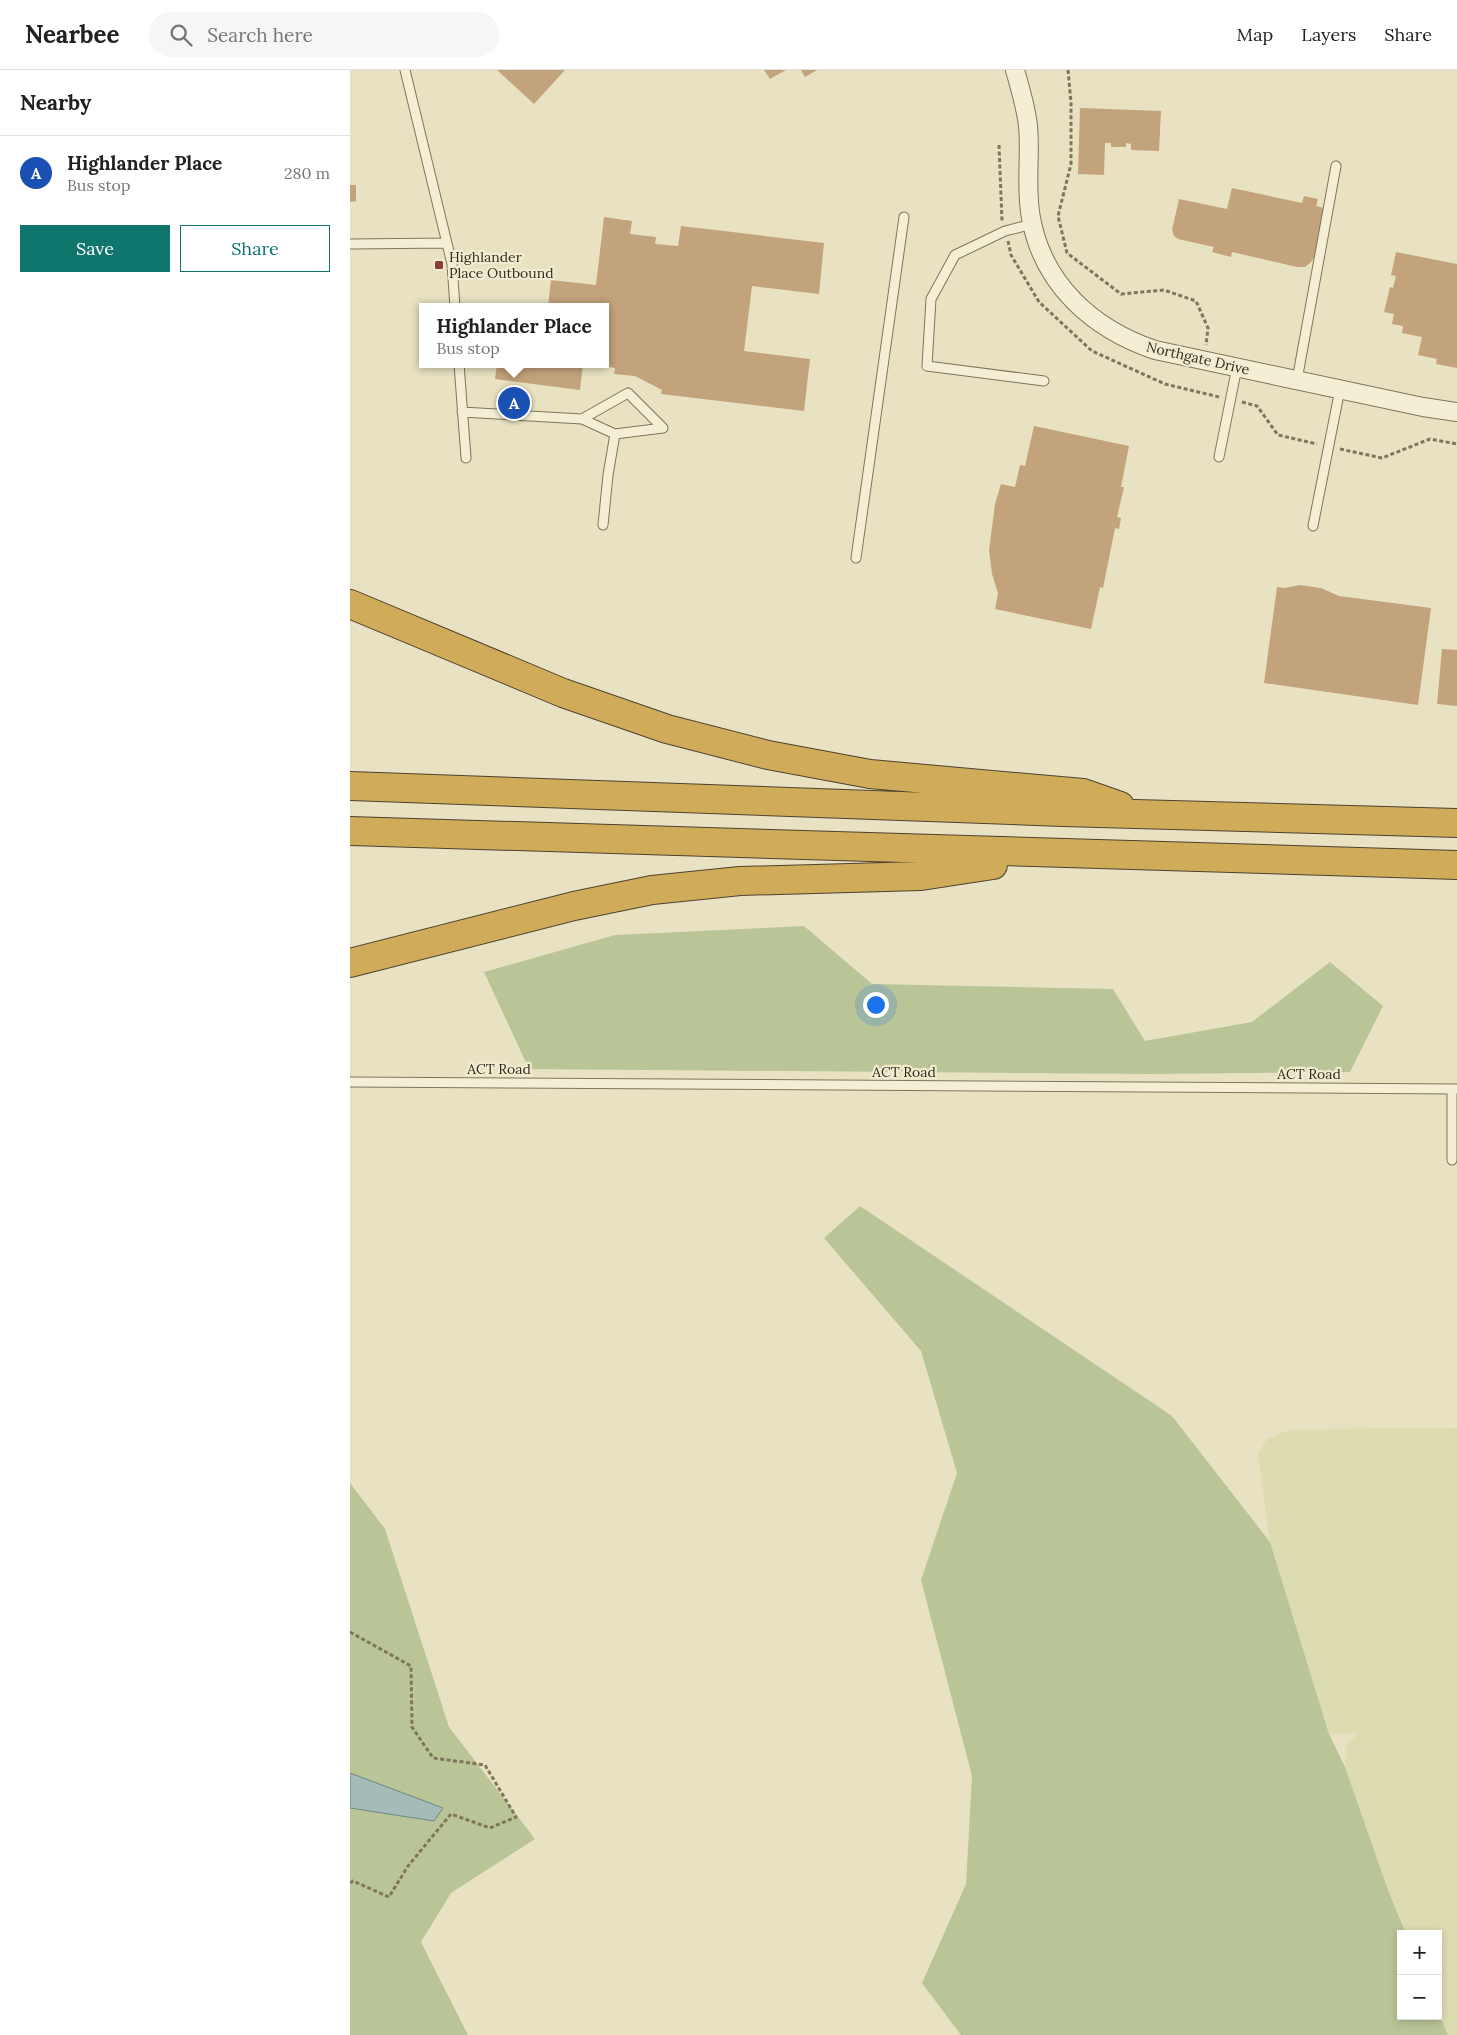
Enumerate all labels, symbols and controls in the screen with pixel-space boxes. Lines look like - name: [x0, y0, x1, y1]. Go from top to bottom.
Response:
- search box: [149, 12, 499, 57]
- text: Nearbee: [25, 19, 119, 50]
- icon: search: [167, 21, 195, 49]
- text: Search here: [207, 23, 313, 47]
- text: Map: [1237, 23, 1273, 46]
- text: Layers: [1301, 23, 1356, 46]
- text: Share: [1384, 23, 1432, 46]
- text: Nearby: [20, 89, 91, 116]
- text: Highlander Place: [67, 151, 222, 175]
- text: A: [31, 163, 41, 183]
- text: 280 m: [284, 163, 330, 183]
- text: Bus stop: [67, 175, 131, 195]
- button: Save: [20, 225, 170, 272]
- button: Share: [180, 225, 330, 272]
- place label: Highlander Place Outbound: [449, 248, 554, 282]
- marker: Highlander Place Outbound: [433, 259, 445, 271]
- popup: [419, 303, 609, 368]
- text: Highlander Place: [436, 314, 592, 338]
- street label: Northgate Drive: [1145, 337, 1252, 379]
- text: Bus stop: [436, 338, 500, 358]
- pin: A: [498, 384, 530, 422]
- your location: [863, 992, 889, 1018]
- street label: ACT Road: [466, 1060, 531, 1078]
- street label: ACT Road: [871, 1063, 936, 1081]
- street label: ACT Road: [1276, 1065, 1341, 1083]
- map controls: [1397, 1930, 1442, 2020]
- button: +: [1397, 1930, 1442, 1975]
- button: −: [1397, 1975, 1442, 2020]

